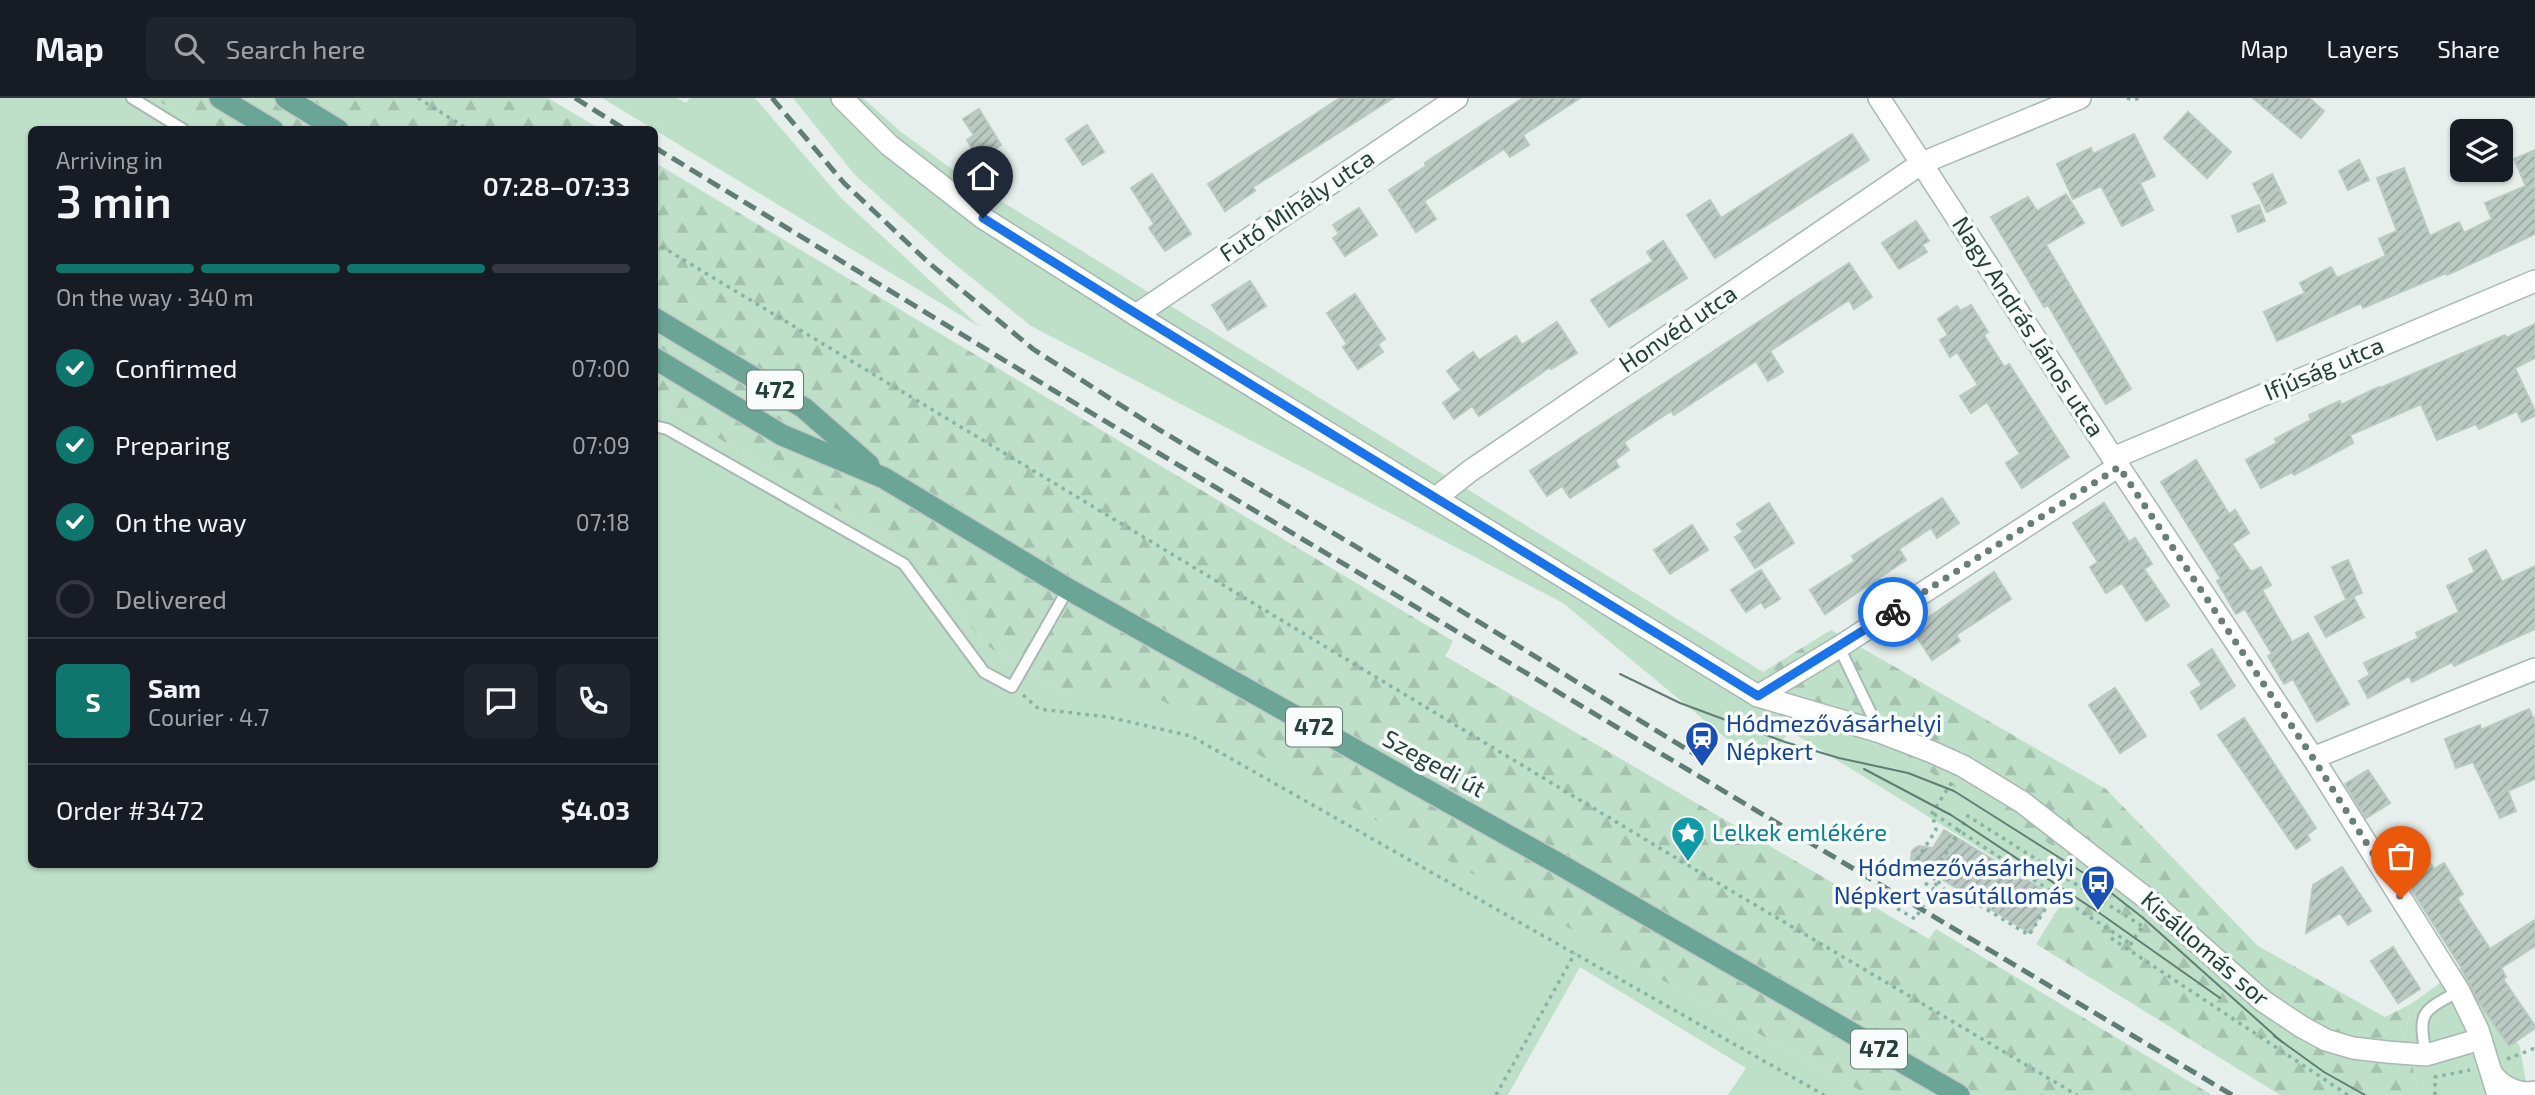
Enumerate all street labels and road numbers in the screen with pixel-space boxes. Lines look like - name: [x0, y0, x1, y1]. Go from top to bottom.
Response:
- street label: Futó Mihály utca: [1213, 142, 1379, 267]
- street label: Nagy András János utca: [1947, 210, 2111, 442]
- street label: Honvéd utca: [1613, 278, 1742, 378]
- street label: Ifjúság utca: [2259, 329, 2388, 406]
- road number: 472: [747, 370, 803, 410]
- road number: 472: [1286, 708, 1342, 747]
- street label: Szegedi út: [1378, 723, 1491, 803]
- street label: Kisállomás sor: [2136, 884, 2276, 1012]
- road number: 472: [1851, 1030, 1907, 1068]

